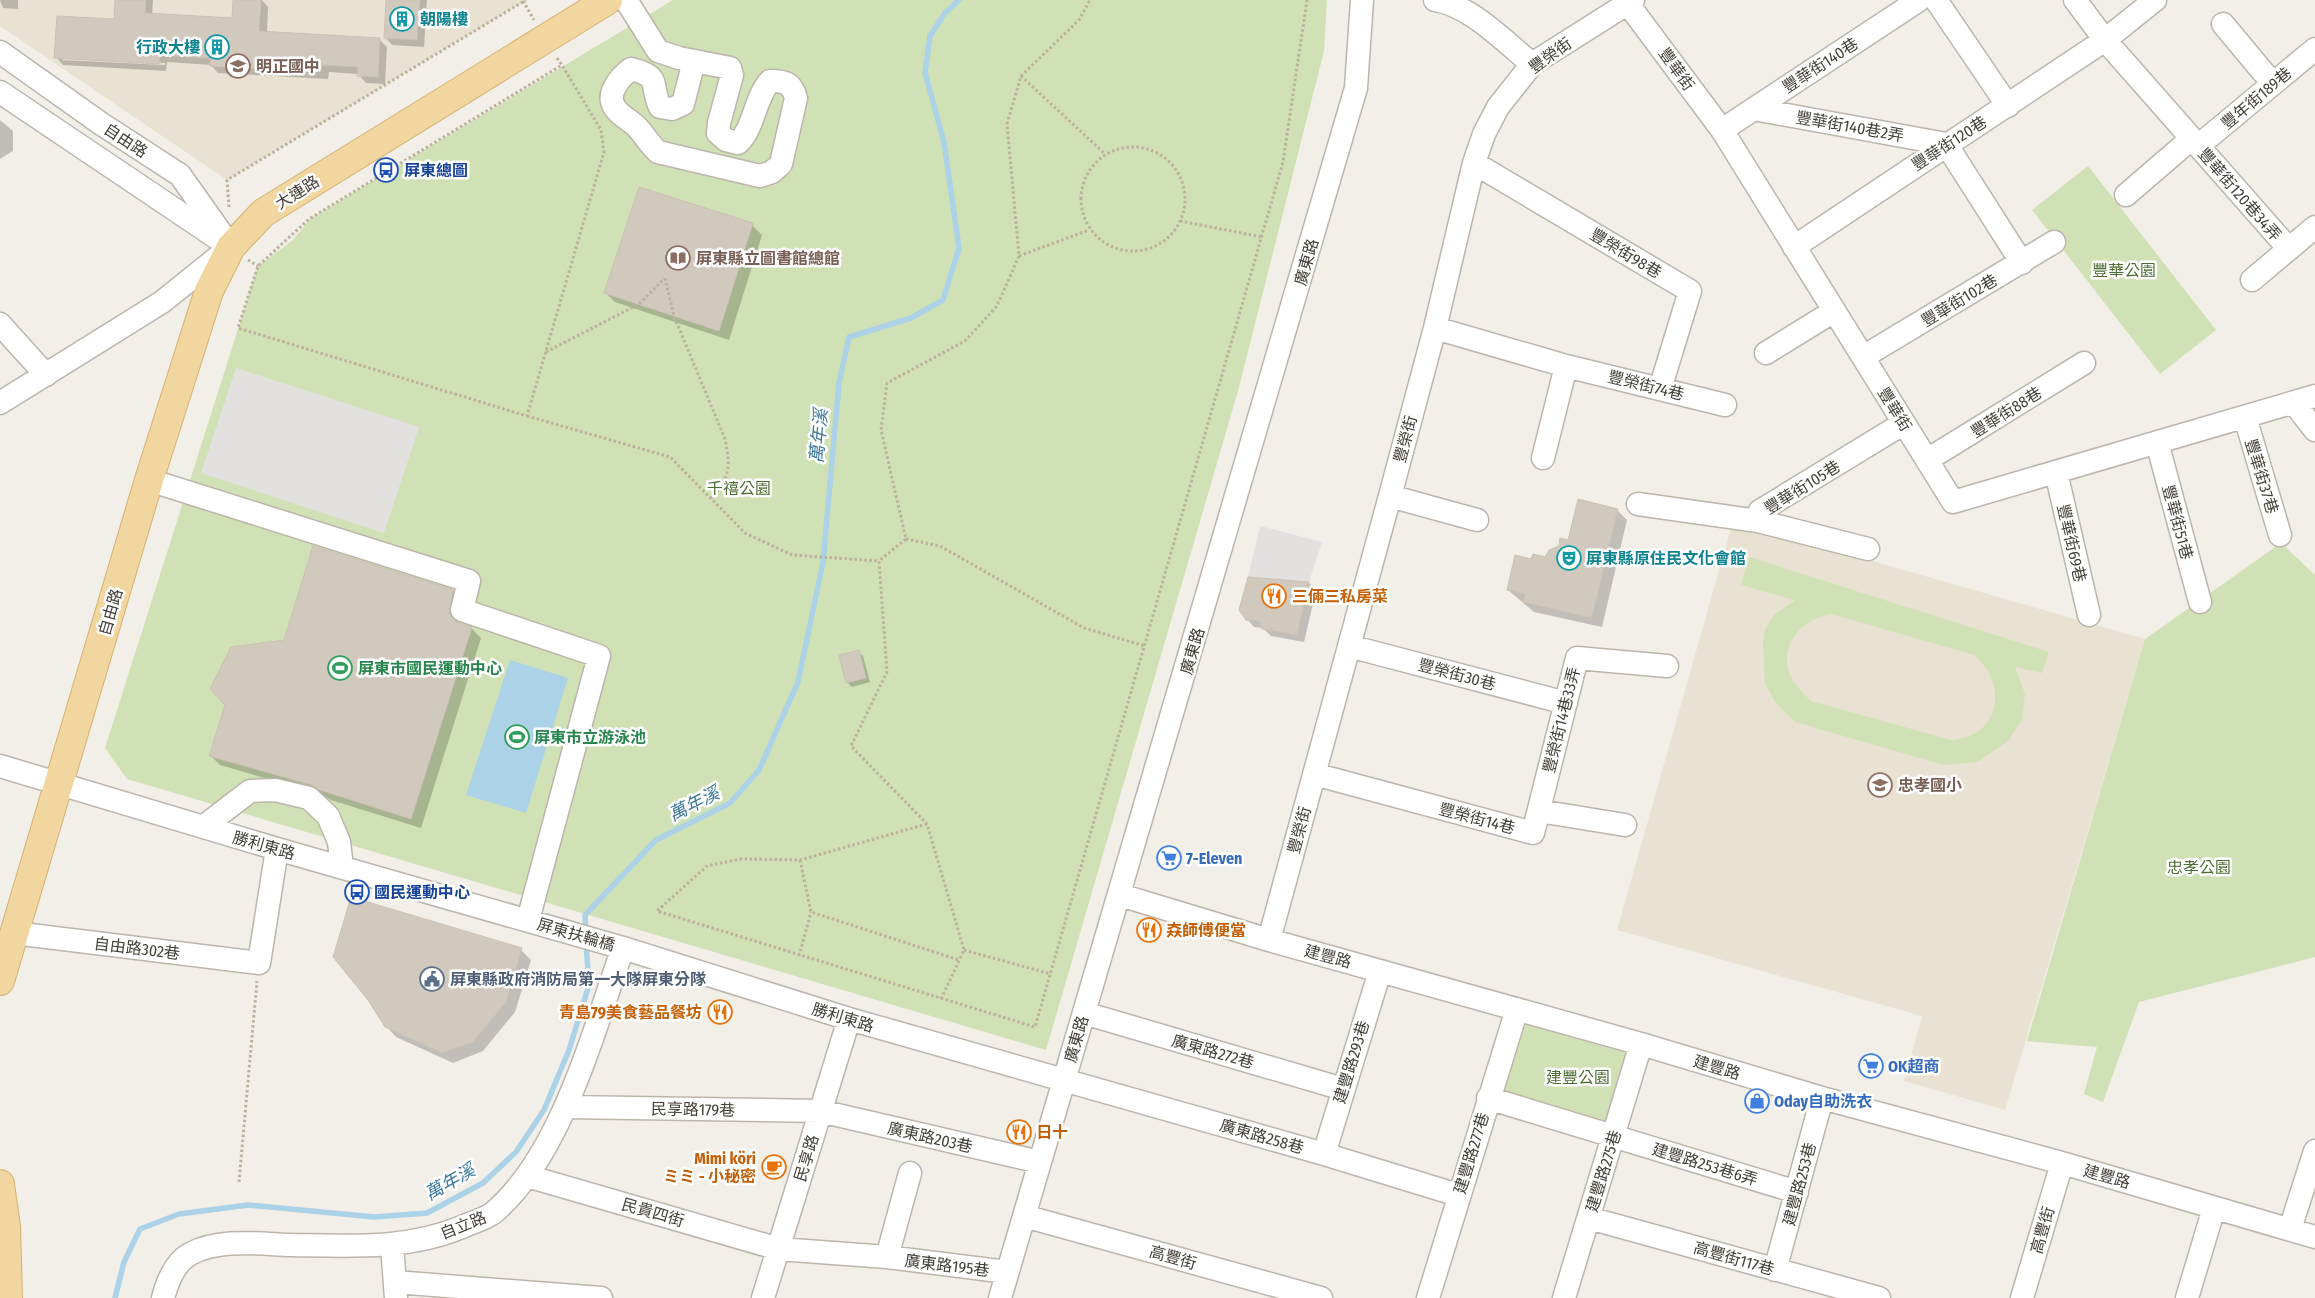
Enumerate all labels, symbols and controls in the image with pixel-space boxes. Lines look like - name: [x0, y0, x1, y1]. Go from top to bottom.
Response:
- building icon: 朝陽樓: [389, 6, 415, 32]
- place label: 朝陽樓: [420, 10, 468, 29]
- building icon: 行政大樓: [204, 34, 230, 60]
- street label: 豐榮街: [1525, 34, 1575, 77]
- street label: 豐華街140巷: [1779, 34, 1862, 97]
- place label: 行政大樓: [136, 38, 200, 57]
- street label: 豐華街: [1655, 44, 1698, 94]
- school or university icon: 明正國中: [225, 53, 251, 79]
- place label: 明正國中: [256, 57, 320, 76]
- street label: 豐年街189巷: [2217, 64, 2295, 133]
- street label: 豐華街140巷2弄: [1794, 108, 1905, 145]
- street label: 豐華街120巷: [1908, 112, 1990, 175]
- street label: 自由路: [100, 119, 151, 161]
- street label: 豐華街120巷34弄: [2194, 144, 2285, 245]
- bus stop icon: 屏東總圖: [373, 157, 399, 183]
- place label: 屏東總圖: [404, 161, 468, 180]
- street label: 大連路: [272, 172, 323, 213]
- street label: 豐榮街98巷: [1587, 225, 1665, 282]
- street label: 廣東路: [1291, 236, 1322, 288]
- library icon: 屏東縣立圖書館總館: [665, 245, 691, 271]
- place label: 屏東縣立圖書館總館: [696, 249, 840, 268]
- park label: 豐華公園: [2092, 261, 2156, 280]
- street label: 豐華街102巷: [1918, 270, 2001, 331]
- street label: 豐榮街74巷: [1606, 367, 1686, 404]
- street label: 豐華街88巷: [1967, 383, 2045, 442]
- street label: 豐華街: [1874, 384, 1915, 435]
- water label: 萬年溪: [806, 405, 833, 464]
- street label: 豐榮街: [1390, 413, 1421, 465]
- street label: 豐華街37巷: [2241, 436, 2282, 516]
- street label: 豐華街105巷: [1761, 457, 1844, 518]
- park label: 千禧公園: [707, 479, 771, 498]
- street label: 豐華街51巷: [2158, 483, 2197, 562]
- street label: 豐華街69巷: [2053, 502, 2090, 584]
- theatre icon: 屏東縣原住民文化會館: [1556, 545, 1582, 571]
- place label: 屏東縣原住民文化會館: [1586, 549, 1746, 568]
- restaurant icon: 三倆三私房菜: [1261, 583, 1287, 609]
- street label: 自由路: [95, 586, 126, 638]
- place label: 三倆三私房菜: [1292, 587, 1388, 606]
- street label: 廣東路: [1177, 625, 1208, 677]
- sports icon: 屏東市國民運動中心: [327, 655, 353, 681]
- street label: 豐榮街30巷: [1416, 655, 1498, 694]
- place label: 屏東市國民運動中心: [358, 659, 502, 678]
- street label: 豐榮街14巷33弄: [1539, 665, 1584, 775]
- sports icon: 屏東市立游泳池: [504, 724, 530, 750]
- place label: 屏東市立游泳池: [534, 728, 646, 747]
- school or university icon: 忠孝國小: [1867, 772, 1893, 798]
- place label: 忠孝國小: [1898, 776, 1962, 795]
- water label: 萬年溪: [665, 781, 726, 826]
- street label: 豐榮街14巷: [1437, 799, 1517, 838]
- street label: 豐榮街: [1284, 804, 1315, 856]
- street label: 勝利東路: [230, 828, 297, 863]
- supermarket icon: 7-Eleven: [1156, 845, 1182, 871]
- place label: 7-Eleven: [1186, 849, 1242, 868]
- park label: 忠孝公園: [2167, 858, 2231, 877]
- bus stop icon: 國民運動中心: [344, 879, 370, 905]
- place label: 國民運動中心: [374, 883, 470, 902]
- street label: 屏東扶輪橋: [535, 914, 617, 955]
- restaurant icon: 𡘙師傅便當: [1136, 917, 1162, 943]
- place label: 𡘙師傅便當: [1166, 921, 1246, 940]
- street label: 自由路302巷: [93, 934, 181, 963]
- street label: 建豐路: [1302, 941, 1354, 972]
- public building icon: 屏東縣政府消防局第一大隊屏東分隊: [419, 966, 445, 992]
- place label: 屏東縣政府消防局第一大隊屏東分隊: [450, 970, 706, 989]
- restaurant icon: 青島79美食藝品餐坊: [707, 999, 733, 1025]
- street label: 勝利東路: [809, 999, 876, 1036]
- place label: 青島79美食藝品餐坊: [559, 1003, 702, 1022]
- street label: 廣東路: [1061, 1013, 1092, 1065]
- street label: 建豐路293巷: [1330, 1018, 1373, 1106]
- street label: 廣東路272巷: [1170, 1031, 1256, 1072]
- street label: 建豐路: [1691, 1051, 1743, 1084]
- supermarket icon: OK超商: [1858, 1053, 1884, 1079]
- place label: OK超商: [1888, 1057, 1939, 1076]
- park label: 建豐公園: [1546, 1068, 1610, 1087]
- shop icon: Oday自助洗衣: [1744, 1088, 1770, 1114]
- place label: Oday自助洗衣: [1774, 1092, 1872, 1111]
- street label: 民享路179巷: [651, 1099, 735, 1120]
- street label: 建豐路277巷: [1450, 1110, 1493, 1196]
- street label: 廣東路258巷: [1218, 1115, 1306, 1158]
- street label: 廣東路203巷: [886, 1119, 974, 1156]
- restaurant icon: 日十: [1006, 1119, 1032, 1145]
- place label: 日十: [1036, 1123, 1068, 1142]
- street label: 建豐路275巷: [1582, 1128, 1625, 1214]
- street label: 民享路: [790, 1132, 823, 1184]
- street label: 建豐路253巷6弄: [1650, 1139, 1760, 1190]
- street label: 建豐路253巷: [1779, 1140, 1820, 1228]
- place label: Mimi köri ミミ - 小秘密: [663, 1149, 756, 1186]
- cafe icon: Mimi köri ミミ - 小秘密: [761, 1154, 787, 1180]
- water label: 萬年溪: [421, 1157, 481, 1205]
- street label: 建豐路: [2081, 1161, 2133, 1192]
- street label: 民貴四街: [619, 1195, 686, 1230]
- street label: 高豐街: [2027, 1204, 2058, 1256]
- street label: 自立路: [437, 1208, 489, 1243]
- street label: 高豐街117巷: [1691, 1238, 1776, 1279]
- street label: 高豐街: [1147, 1242, 1199, 1273]
- street label: 廣東路195巷: [903, 1251, 990, 1280]

